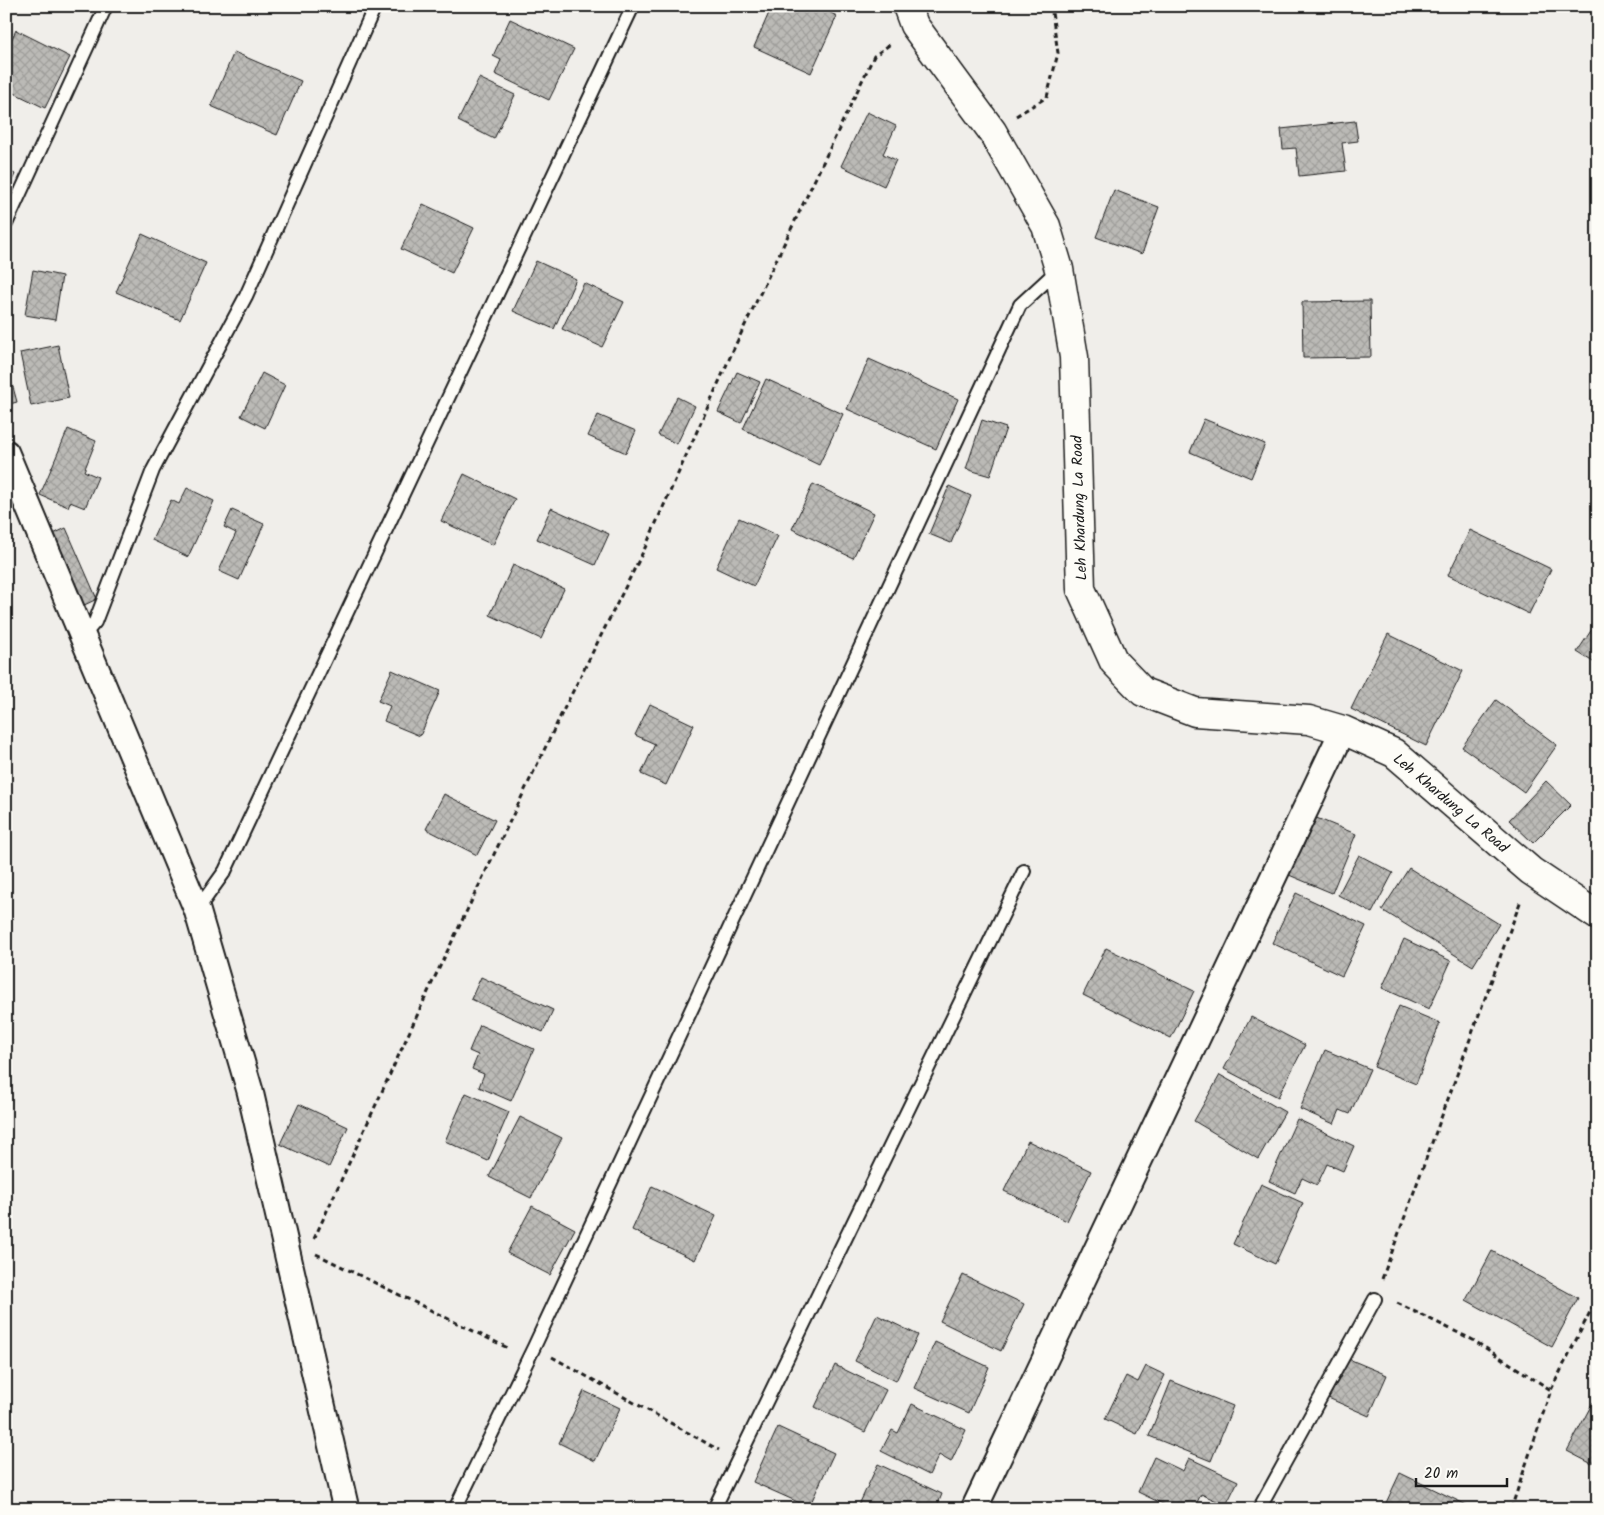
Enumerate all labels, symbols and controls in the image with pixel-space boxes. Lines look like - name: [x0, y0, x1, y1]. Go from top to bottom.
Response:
- street label: Leh Khardung La Road: [1065, 435, 1095, 581]
- street label: Leh Khardung La Road: [1387, 748, 1514, 860]
- scale bar: [1416, 1455, 1508, 1487]
- text: 20 m: [1424, 1462, 1458, 1486]

